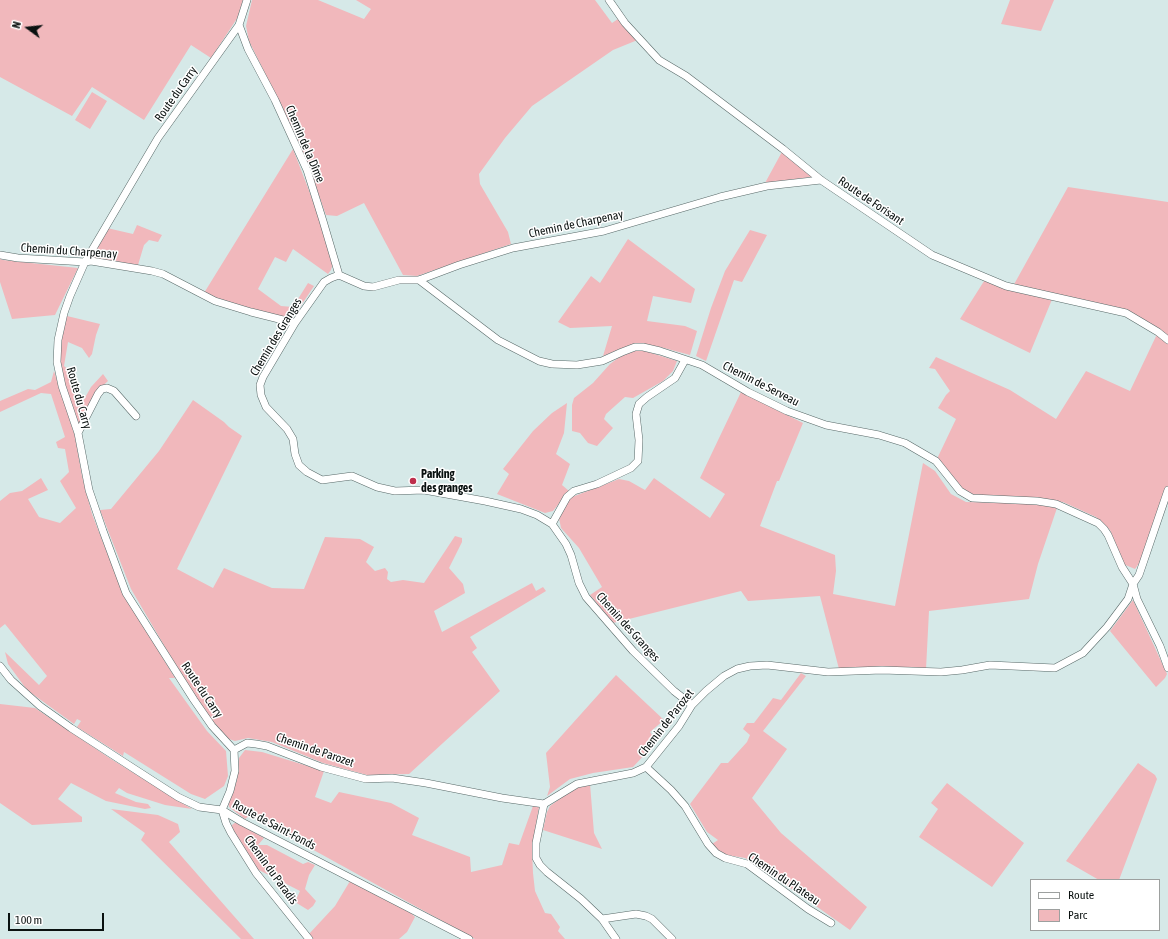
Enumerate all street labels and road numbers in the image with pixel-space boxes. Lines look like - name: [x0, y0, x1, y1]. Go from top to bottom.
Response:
- street label: Route du Carry: [152, 64, 200, 124]
- street label: Chemin de la Dîme: [282, 103, 328, 185]
- street label: Route de Forisant: [835, 174, 907, 228]
- street label: Chemin de Charpenay: [527, 207, 625, 241]
- street label: Chemin du Charpenay: [20, 240, 118, 262]
- street label: Chemin des Granges: [247, 295, 305, 379]
- street label: Chemin de Serveau: [720, 359, 802, 409]
- street label: Route du Carry: [63, 365, 95, 431]
- street label: Chemin des Granges: [593, 589, 663, 665]
- street label: Route du Carry: [178, 659, 226, 721]
- street label: Chemin de Parozet: [635, 686, 697, 760]
- street label: Chemin de Parozet: [274, 730, 356, 770]
- street label: Route de Saint-Fonds: [230, 797, 318, 853]
- street label: Chemin du Paradis: [241, 833, 301, 907]
- street label: Chemin du Plateau: [745, 850, 823, 908]

